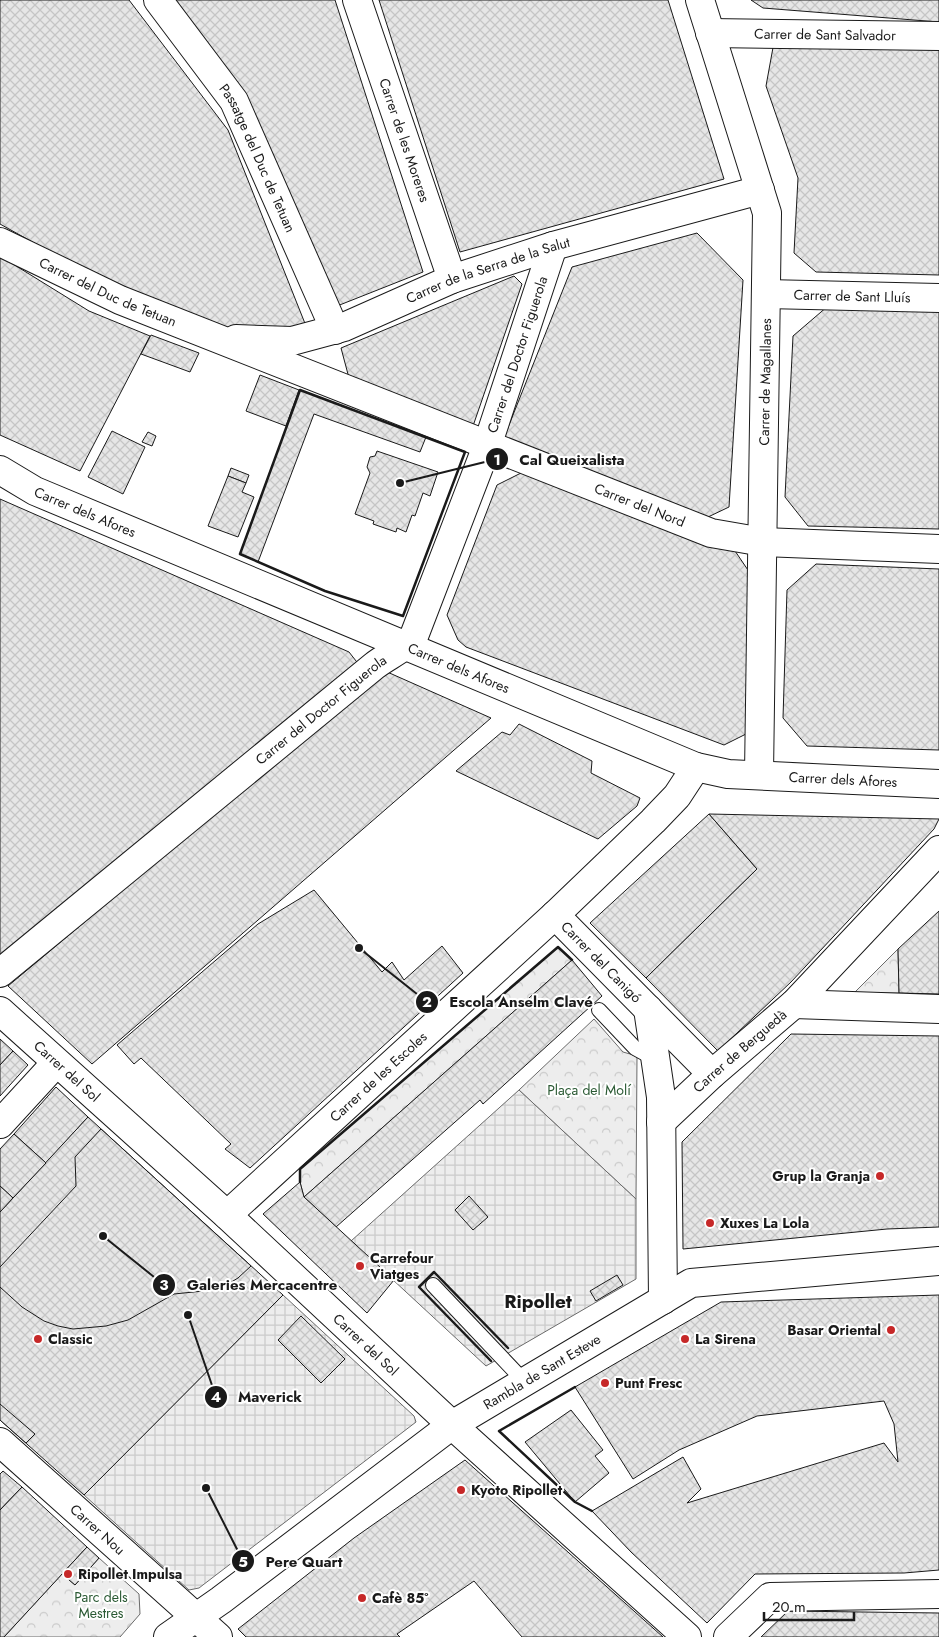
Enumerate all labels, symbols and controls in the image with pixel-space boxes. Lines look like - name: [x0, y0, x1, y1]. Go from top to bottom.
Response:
- street label: Carrer de Sant Salvador: [754, 24, 896, 45]
- street label: Carrer de les Moreres: [374, 75, 435, 205]
- street label: Passatge del Duc de Tetuan: [214, 80, 301, 235]
- street label: Carrer de la Serra de la Salut: [403, 232, 573, 308]
- street label: Carrer del Duc de Tetuan: [36, 252, 180, 331]
- street label: Carrer del Doctor Figuerola: [482, 273, 552, 435]
- street label: Carrer de Sant Lluís: [793, 285, 911, 307]
- street label: Carrer de Magallanes: [754, 318, 776, 446]
- callout: Cal Queixalista: [484, 444, 635, 474]
- text: 1: [493, 449, 501, 471]
- text: Cal Queixalista: [519, 449, 625, 471]
- street label: Carrer del Nord: [591, 478, 688, 532]
- street label: Carrer dels Afores: [31, 482, 139, 542]
- street label: Carrer dels Afores: [405, 638, 513, 698]
- street label: Carrer del Doctor Figuerola: [251, 650, 390, 769]
- street label: Carrer dels Afores: [788, 767, 898, 792]
- street label: Carrer del Canigó: [556, 917, 647, 1008]
- callout: Escola Anselm Clavé: [414, 987, 603, 1017]
- text: 2: [422, 991, 432, 1013]
- text: Escola Anselm Clavé: [449, 991, 593, 1013]
- street label: Carrer de Berguedà: [688, 1005, 791, 1097]
- street label: Carrer de les Escoles: [325, 1027, 432, 1126]
- street label: Carrer del Sol: [29, 1036, 105, 1106]
- park label: Plaça del Molí: [547, 1080, 632, 1100]
- place label: Grup la Granja: [772, 1166, 870, 1186]
- marker: Grup la Granja: [874, 1170, 886, 1182]
- place label: Xuxes La Lola: [720, 1213, 809, 1233]
- marker: Xuxes La Lola: [704, 1217, 716, 1229]
- place label: Carrefour Viatges: [369, 1248, 434, 1284]
- marker: Carrefour Viatges: [354, 1260, 366, 1272]
- callout: Galeries Mercacentre: [152, 1270, 347, 1300]
- text: 3: [159, 1274, 169, 1296]
- text: Galeries Mercacentre: [187, 1274, 338, 1296]
- district label: Ripollet: [504, 1288, 572, 1315]
- street label: Carrer del Sol: [329, 1309, 403, 1380]
- place label: Basar Oriental: [787, 1320, 881, 1340]
- marker: Basar Oriental: [885, 1324, 897, 1336]
- place label: Classic: [48, 1329, 93, 1349]
- street label: Rambla de Sant Esteve: [479, 1329, 604, 1414]
- place label: La Sirena: [695, 1329, 756, 1349]
- marker: Classic: [32, 1333, 44, 1345]
- marker: La Sirena: [679, 1333, 691, 1345]
- place label: Punt Fresc: [615, 1373, 683, 1393]
- marker: Punt Fresc: [599, 1377, 611, 1389]
- callout: Maverick: [203, 1382, 312, 1412]
- text: 4: [211, 1386, 221, 1408]
- text: Maverick: [238, 1386, 302, 1408]
- place label: Kyoto Ripollet: [471, 1480, 563, 1500]
- marker: Kyoto Ripollet: [455, 1484, 467, 1496]
- street label: Carrer Nou: [66, 1499, 130, 1559]
- callout: Pere Quart: [231, 1546, 353, 1576]
- text: 5: [238, 1551, 248, 1573]
- text: Pere Quart: [265, 1551, 343, 1573]
- place label: Ripollet Impulsa: [78, 1564, 182, 1584]
- marker: Ripollet Impulsa: [62, 1568, 74, 1580]
- park label: Parc dels Mestres: [74, 1587, 128, 1623]
- place label: Cafè 85º: [372, 1588, 428, 1608]
- scale bar: [764, 1590, 854, 1622]
- marker: Cafè 85º: [356, 1592, 368, 1604]
- text: 20 m: [772, 1596, 806, 1618]

